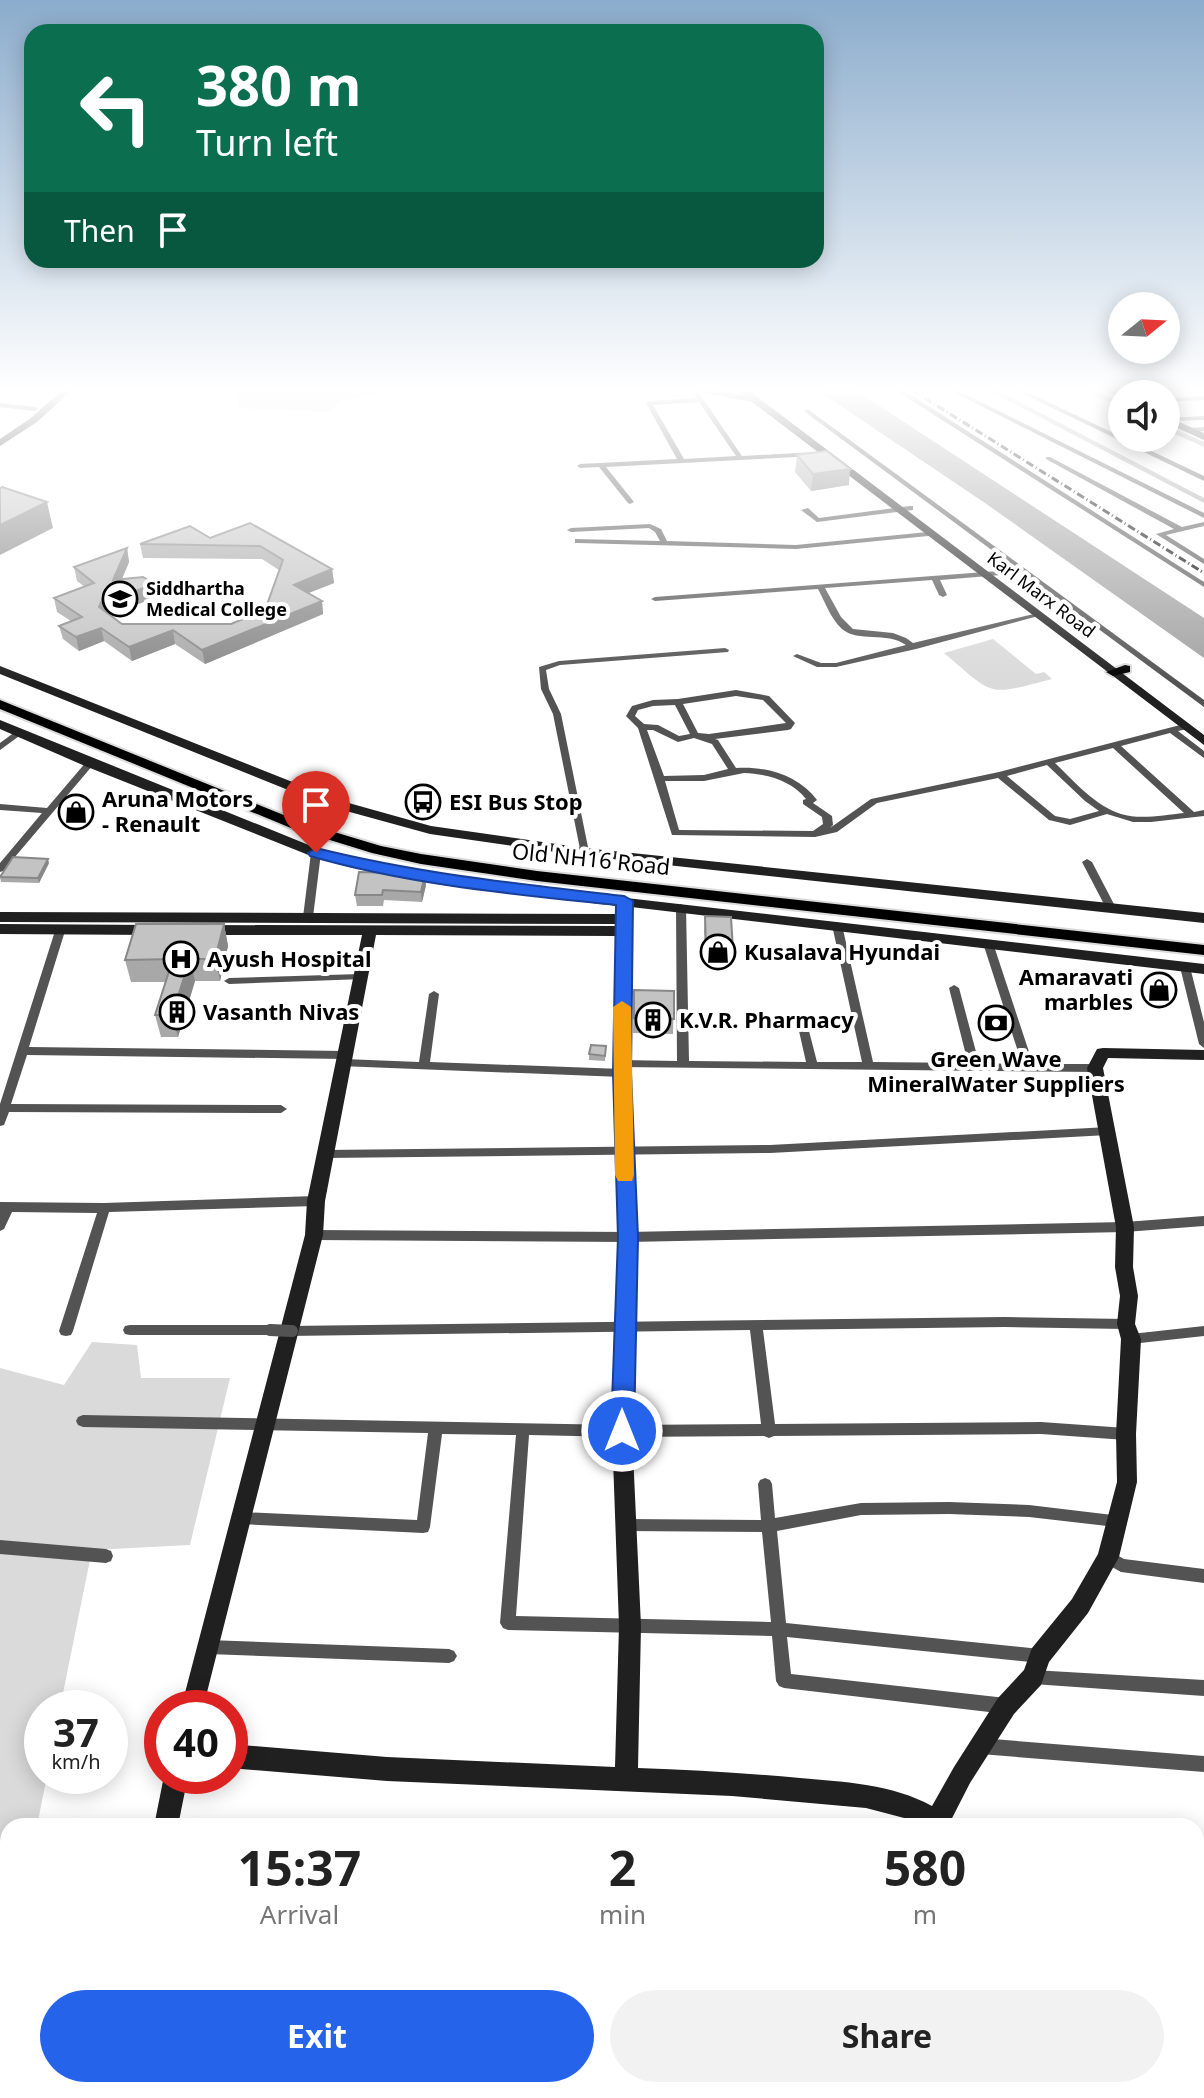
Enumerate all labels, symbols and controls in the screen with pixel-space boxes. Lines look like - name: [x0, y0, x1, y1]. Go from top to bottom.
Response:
- text: 380 m: [196, 46, 361, 122]
- icon: left: [64, 56, 168, 160]
- text: Turn left: [196, 118, 338, 167]
- icon: arrive: [151, 208, 195, 252]
- text: Then: [64, 210, 135, 251]
- north arrow: [1108, 292, 1180, 364]
- map controls: [1108, 292, 1180, 452]
- button: sound: [1108, 380, 1180, 452]
- street label: Karl Marx Road: [983, 546, 1100, 643]
- place label: Siddhartha Medical College: [146, 576, 287, 621]
- school or university icon: Siddhartha Medical College: [101, 580, 139, 618]
- pin: [282, 771, 350, 853]
- place label: Aruna Motors - Renault: [102, 783, 253, 838]
- icon: arrive: [294, 783, 338, 827]
- bus stop icon: ESI Bus Stop: [404, 783, 442, 821]
- place label: ESI Bus Stop: [449, 786, 583, 816]
- shop icon: Aruna Motors - Renault: [57, 793, 95, 831]
- street label: Old NH16 Road: [511, 835, 672, 881]
- shop icon: Kusalava Hyundai: [699, 933, 737, 971]
- place label: Kusalava Hyundai: [744, 936, 940, 966]
- hospital icon: Ayush Hospital: [162, 940, 200, 978]
- place label: Ayush Hospital: [207, 943, 372, 973]
- place label: Amaravati marbles: [1019, 961, 1133, 1016]
- shop icon: Amaravati marbles: [1140, 971, 1178, 1009]
- building icon: Vasanth Nivas: [158, 993, 196, 1031]
- place label: Vasanth Nivas: [203, 996, 359, 1026]
- building icon: K.V.R. Pharmacy: [634, 1001, 672, 1039]
- place label: K.V.R. Pharmacy: [679, 1004, 854, 1034]
- bank icon: Green Wave MineralWater Suppliers: [977, 1004, 1015, 1042]
- place label: Green Wave MineralWater Suppliers: [867, 1043, 1125, 1098]
- position arrow: [580, 1389, 664, 1473]
- speed limit sign: 40: [144, 1690, 248, 1794]
- text: 37: [53, 1704, 99, 1759]
- text: km/h: [51, 1748, 101, 1775]
- text: 15:37: [238, 1835, 361, 1900]
- text: 2: [609, 1835, 636, 1900]
- text: 580: [884, 1835, 966, 1900]
- text: Arrival: [260, 1896, 339, 1932]
- text: min: [599, 1896, 646, 1932]
- text: m: [913, 1896, 937, 1932]
- button: Exit: [40, 1990, 594, 2082]
- button: Share: [610, 1990, 1164, 2082]

